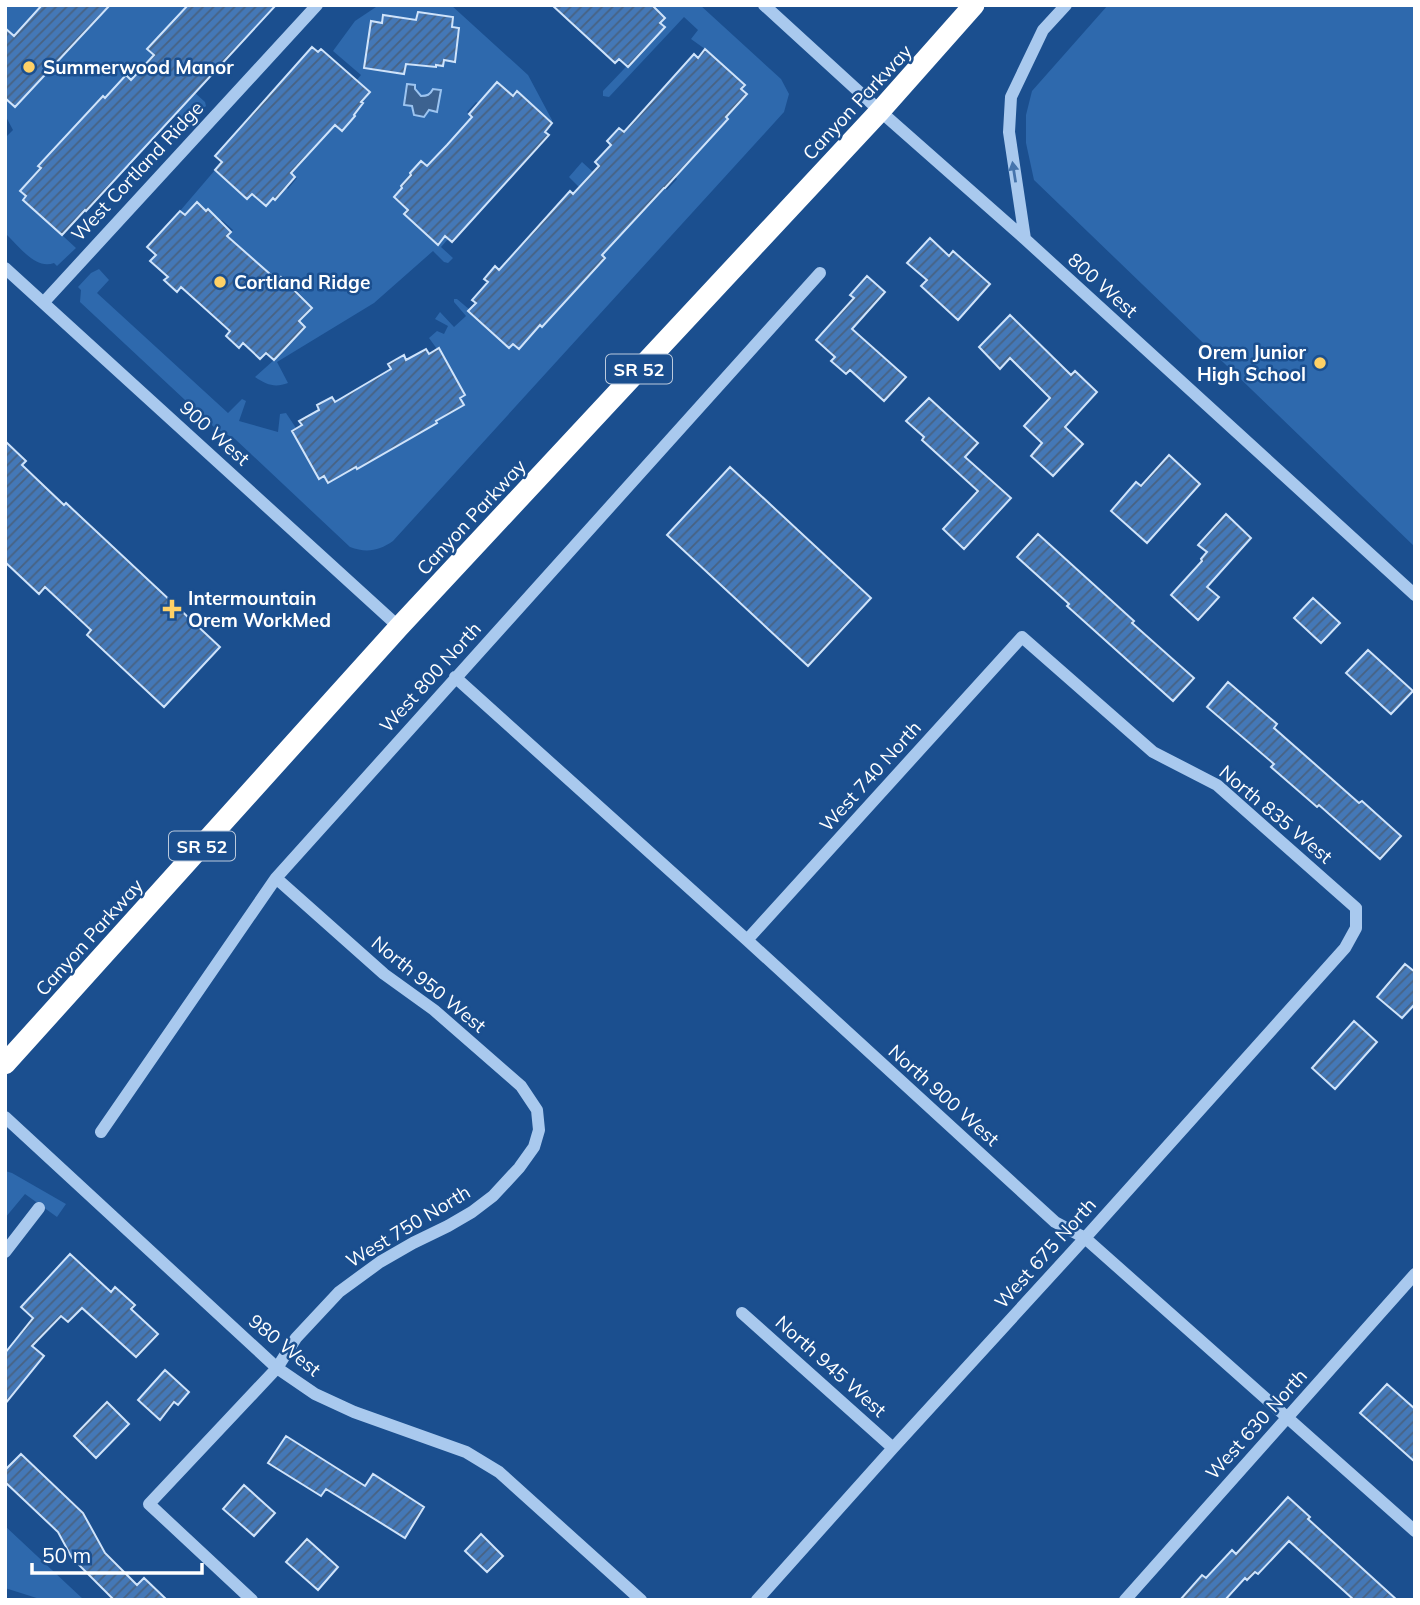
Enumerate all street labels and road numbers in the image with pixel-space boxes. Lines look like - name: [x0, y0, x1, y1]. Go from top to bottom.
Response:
- street label: Canyon Parkway: [797, 39, 917, 165]
- street label: West Cortland Ridge: [66, 96, 208, 246]
- street label: 800 West: [1063, 247, 1143, 323]
- road number: SR 52: [606, 354, 672, 384]
- street label: 900 West: [175, 395, 255, 471]
- street label: Canyon Parkway: [411, 454, 531, 580]
- street label: West 800 North: [374, 617, 486, 737]
- street label: West 740 North: [814, 716, 926, 836]
- street label: North 835 West: [1214, 760, 1338, 869]
- road number: SR 52: [169, 832, 235, 860]
- street label: Canyon Parkway: [30, 873, 148, 1001]
- street label: North 950 West: [367, 930, 491, 1038]
- street label: North 900 West: [884, 1039, 1005, 1151]
- street label: West 750 North: [342, 1179, 474, 1273]
- street label: West 675 North: [989, 1193, 1101, 1313]
- street label: 980 West: [244, 1309, 326, 1381]
- street label: North 945 West: [771, 1310, 892, 1422]
- street label: West 630 North: [1200, 1364, 1312, 1484]

